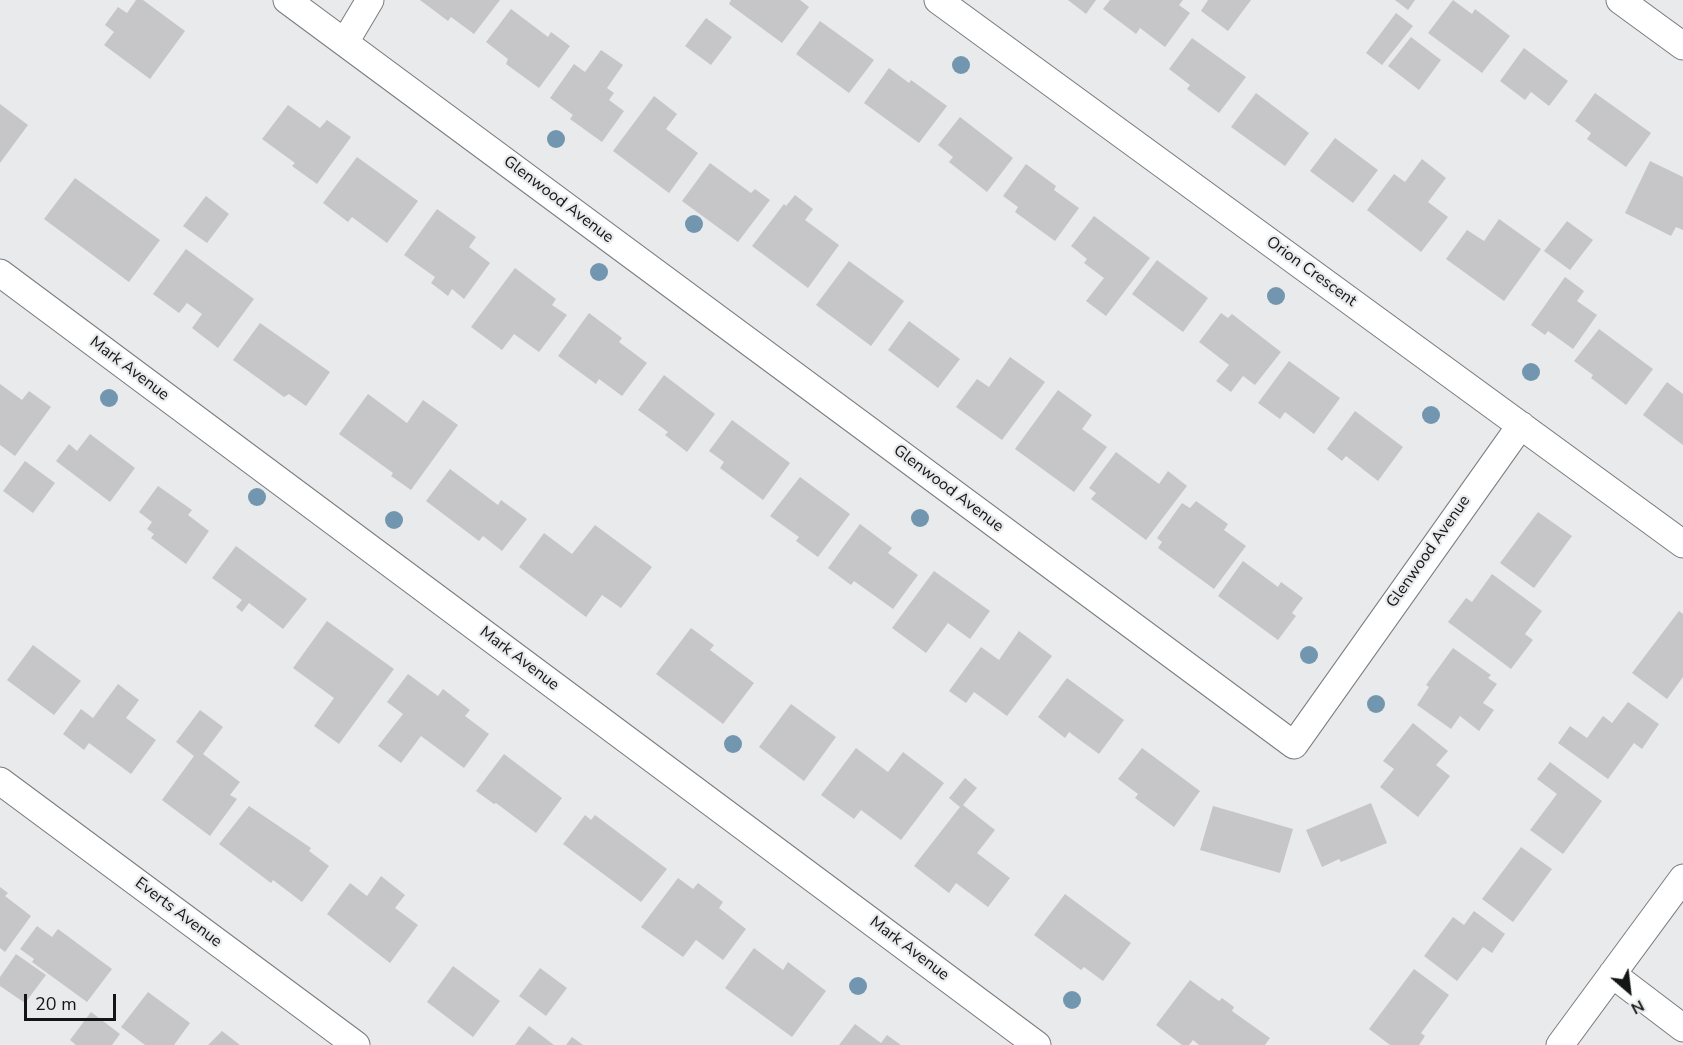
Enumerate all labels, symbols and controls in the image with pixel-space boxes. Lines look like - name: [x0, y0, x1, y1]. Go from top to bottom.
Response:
- street label: Glenwood Avenue: [499, 152, 617, 248]
- street label: Orion Crescent: [1262, 233, 1360, 311]
- street label: Mark Avenue: [86, 333, 172, 405]
- street label: Glenwood Avenue: [889, 441, 1007, 537]
- street label: Glenwood Avenue: [1383, 492, 1475, 612]
- street label: Mark Avenue: [476, 623, 562, 695]
- street label: Everts Avenue: [131, 874, 225, 952]
- street label: Mark Avenue: [866, 913, 952, 985]
- north arrow: [1599, 961, 1659, 1021]
- scale bar: [27, 982, 118, 1020]
- text: 20 m: [35, 992, 77, 1016]
- text: N: [1627, 994, 1648, 1019]

